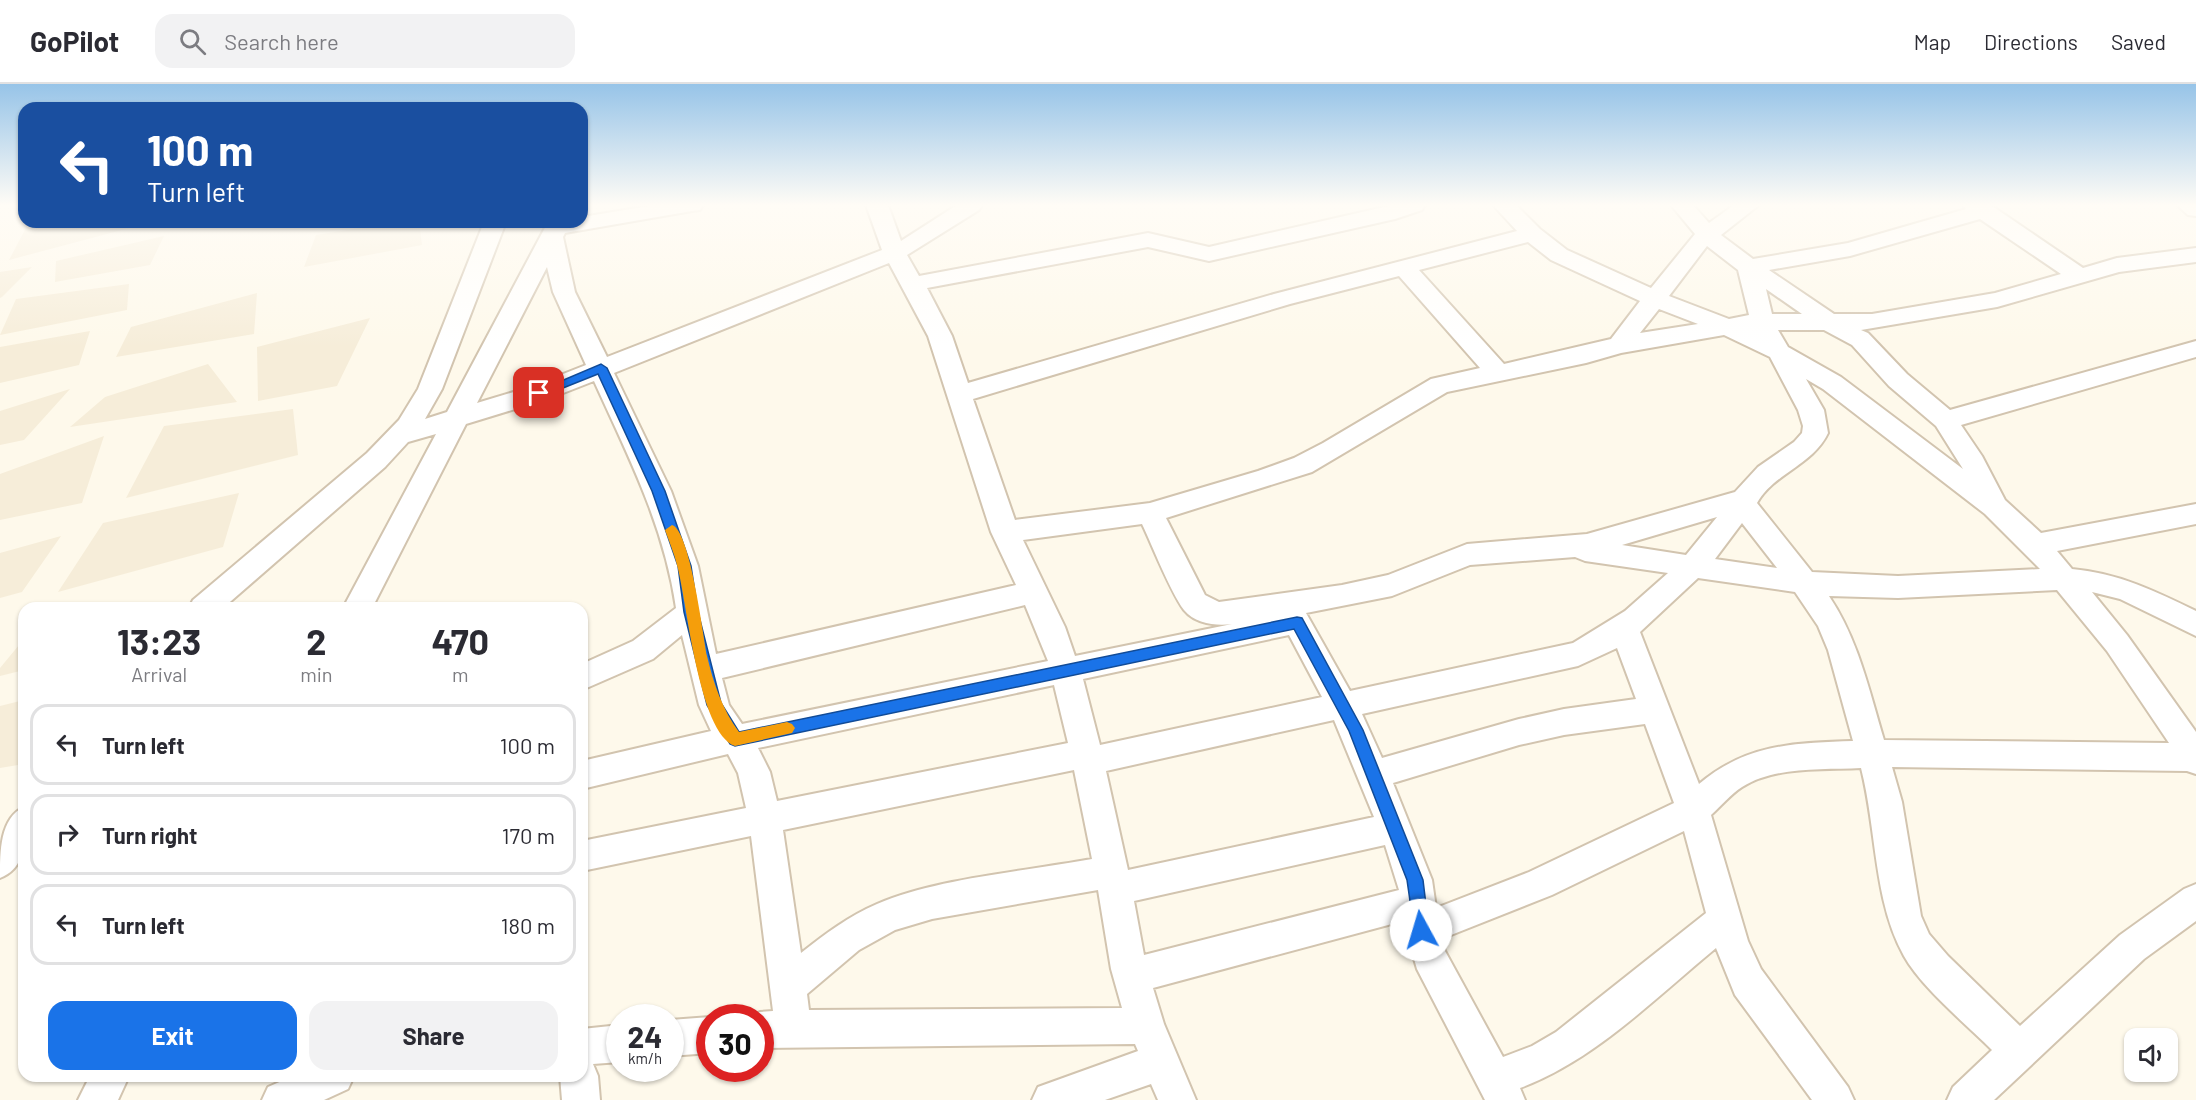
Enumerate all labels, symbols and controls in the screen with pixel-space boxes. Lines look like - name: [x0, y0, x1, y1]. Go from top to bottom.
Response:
- search box: [155, 14, 575, 68]
- text: GoPilot: [30, 24, 119, 58]
- icon: search: [176, 25, 209, 58]
- text: Search here: [224, 28, 339, 54]
- text: Map: [1914, 29, 1951, 54]
- text: Directions: [1984, 29, 2078, 54]
- text: Saved: [2111, 29, 2166, 54]
- text: 100 m: [147, 124, 253, 174]
- icon: left: [48, 126, 126, 204]
- text: Turn left: [147, 175, 245, 207]
- pin: [513, 367, 564, 418]
- icon: arrive: [522, 376, 555, 409]
- text: 13:23: [117, 619, 201, 662]
- text: 2: [306, 619, 326, 662]
- text: 470: [431, 619, 489, 662]
- text: Arrival: [131, 662, 187, 686]
- text: min: [300, 662, 333, 686]
- text: m: [452, 662, 469, 686]
- icon: left: [51, 728, 84, 761]
- text: Turn left: [102, 732, 185, 758]
- text: 100 m: [500, 732, 555, 758]
- icon: right: [51, 818, 84, 851]
- text: Turn right: [102, 822, 197, 848]
- text: 170 m: [502, 822, 555, 848]
- position arrow: [1389, 898, 1453, 962]
- icon: left: [51, 908, 84, 941]
- text: Turn left: [102, 912, 185, 938]
- text: 180 m: [501, 912, 555, 938]
- button: Exit: [48, 1001, 297, 1070]
- button: Share: [309, 1001, 558, 1070]
- speed limit sign: 30: [696, 1004, 774, 1082]
- text: 24: [628, 1018, 662, 1054]
- map controls: [2124, 1028, 2178, 1082]
- button: sound: [2124, 1028, 2178, 1082]
- text: km/h: [628, 1049, 662, 1067]

